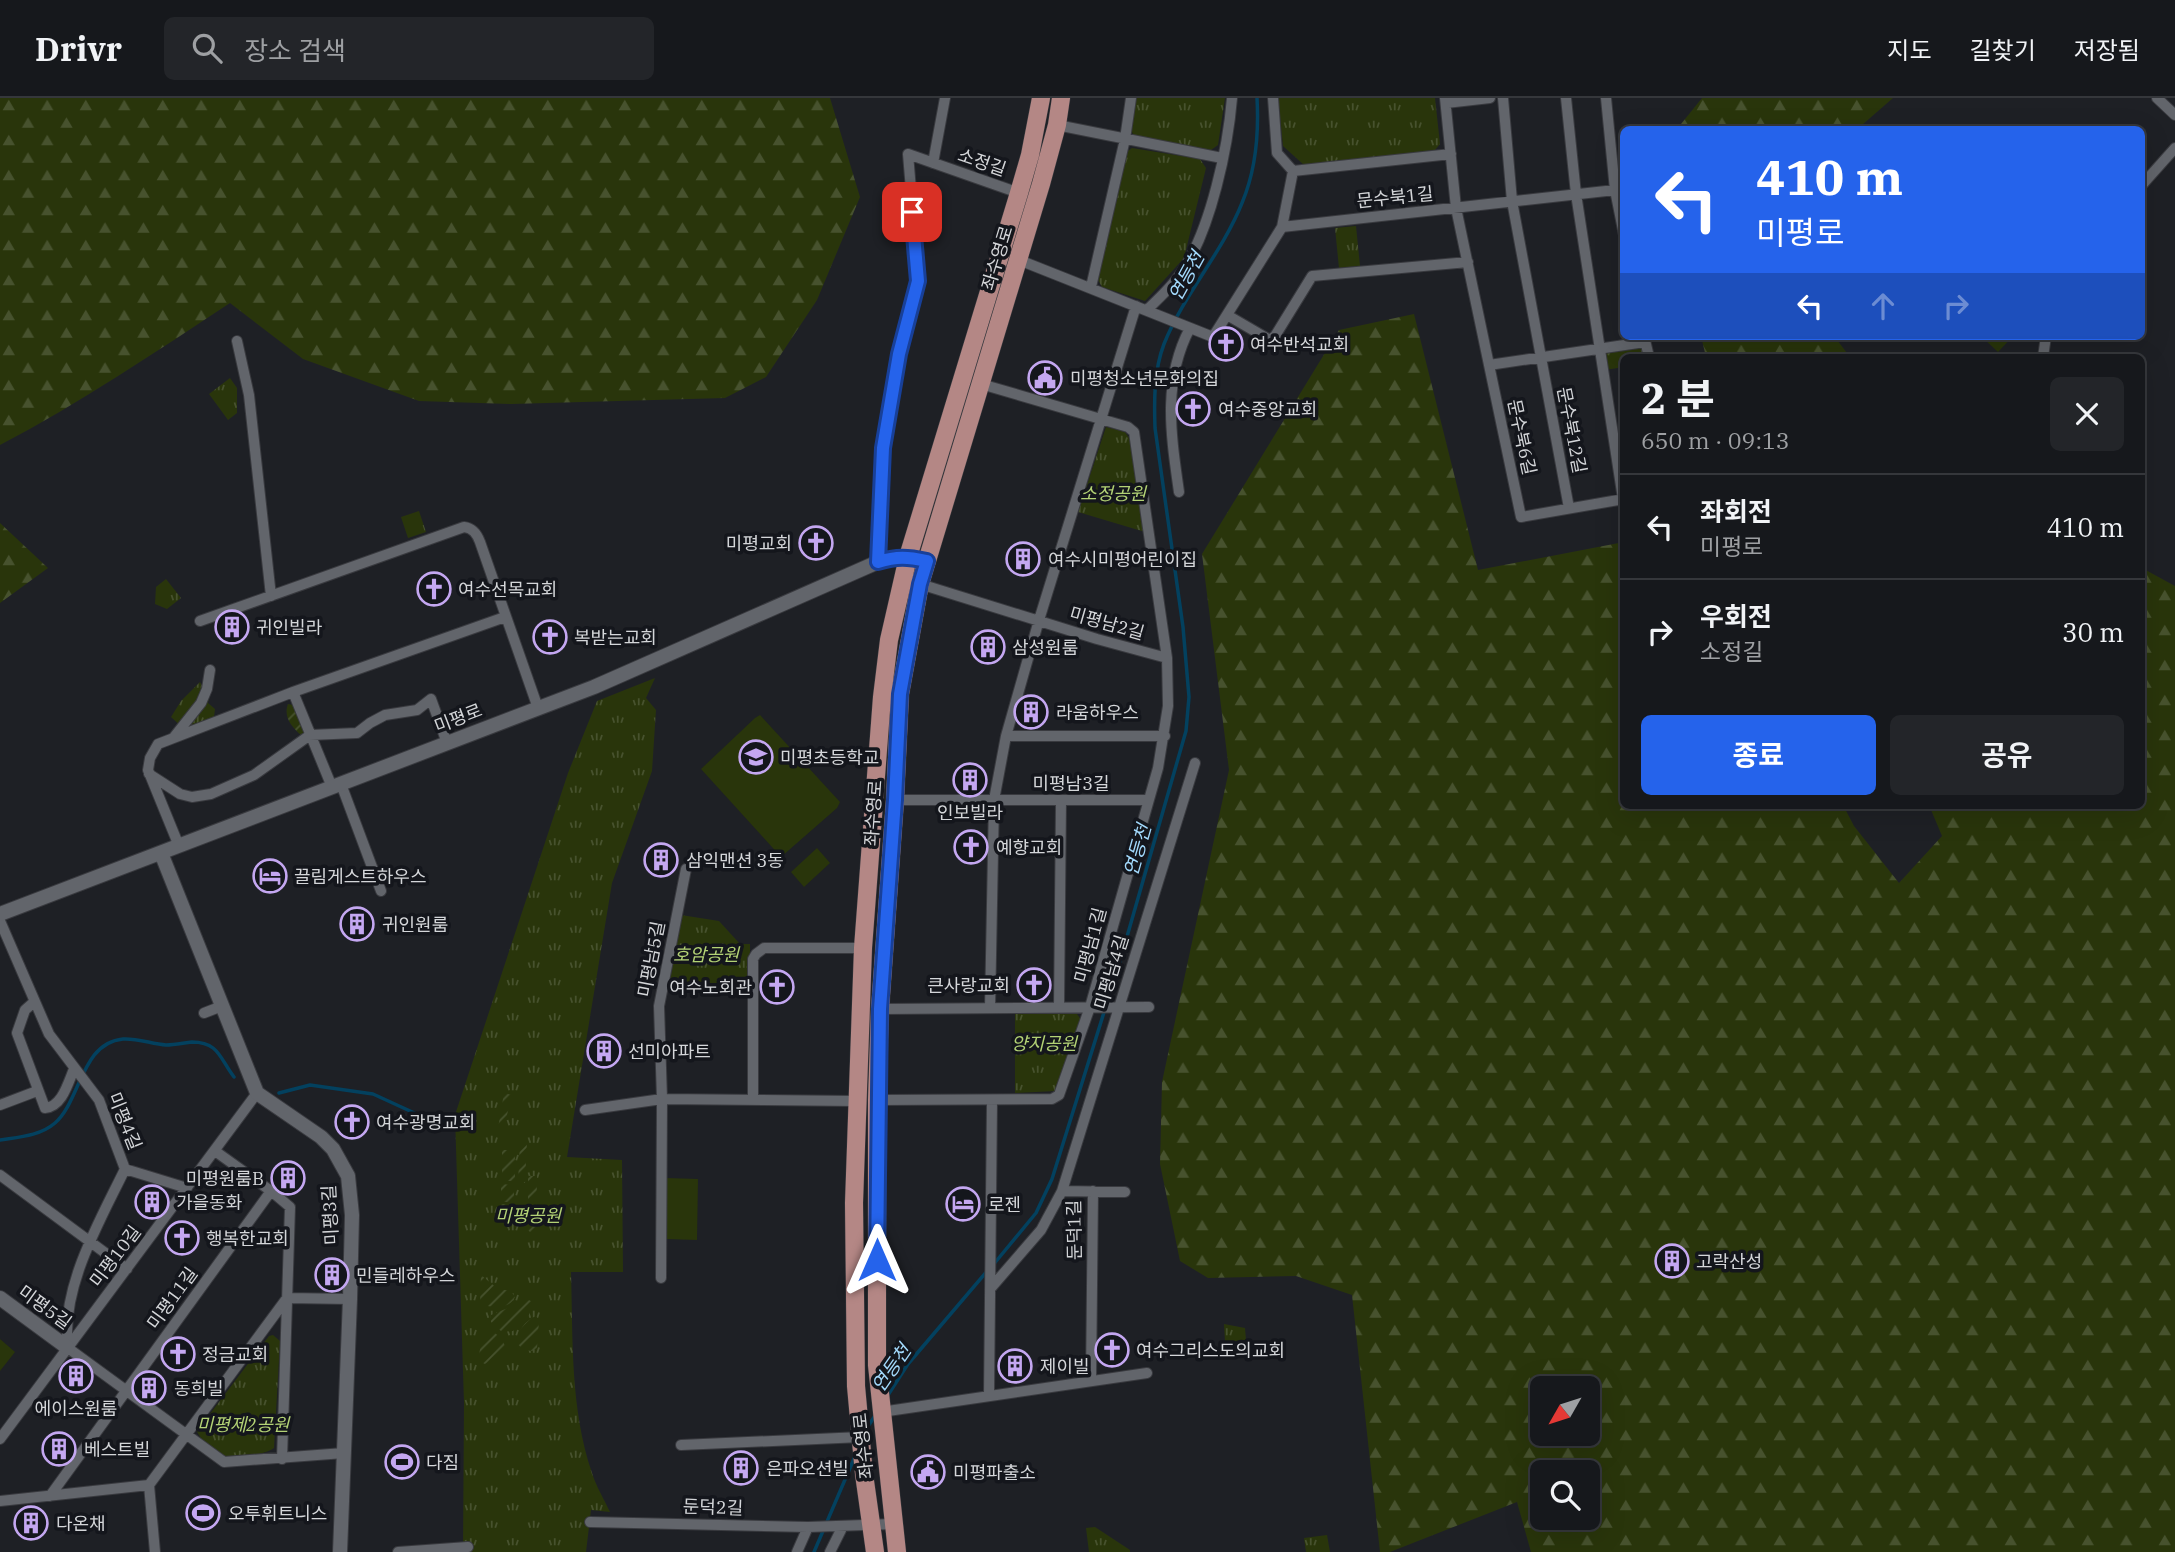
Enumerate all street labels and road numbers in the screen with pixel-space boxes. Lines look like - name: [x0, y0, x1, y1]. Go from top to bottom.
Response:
- street label: 소정길: [955, 143, 1009, 181]
- street label: 문수북1길: [1355, 182, 1435, 212]
- street label: 좌수영로: [976, 223, 1018, 293]
- street label: 문수북12길: [1552, 385, 1592, 475]
- street label: 문수북6길: [1503, 397, 1541, 477]
- street label: 미평남2길: [1067, 601, 1147, 645]
- street label: 미평로: [431, 698, 485, 738]
- street label: 미평남3길: [1032, 772, 1110, 795]
- street label: 좌수영로: [859, 779, 887, 847]
- street label: 미평남1길: [1069, 905, 1111, 985]
- street label: 미평남5길: [632, 919, 670, 999]
- street label: 미평남4길: [1089, 932, 1133, 1012]
- street label: 미평4길: [103, 1089, 147, 1153]
- street label: 미평3길: [317, 1184, 343, 1246]
- street label: 둔덕1길: [1062, 1200, 1086, 1260]
- street label: 미평10길: [84, 1221, 146, 1291]
- street label: 미평11길: [142, 1262, 202, 1334]
- street label: 미평5길: [14, 1280, 76, 1334]
- street label: 좌수영로: [848, 1412, 878, 1480]
- street label: 둔덕2길: [682, 1494, 744, 1520]

